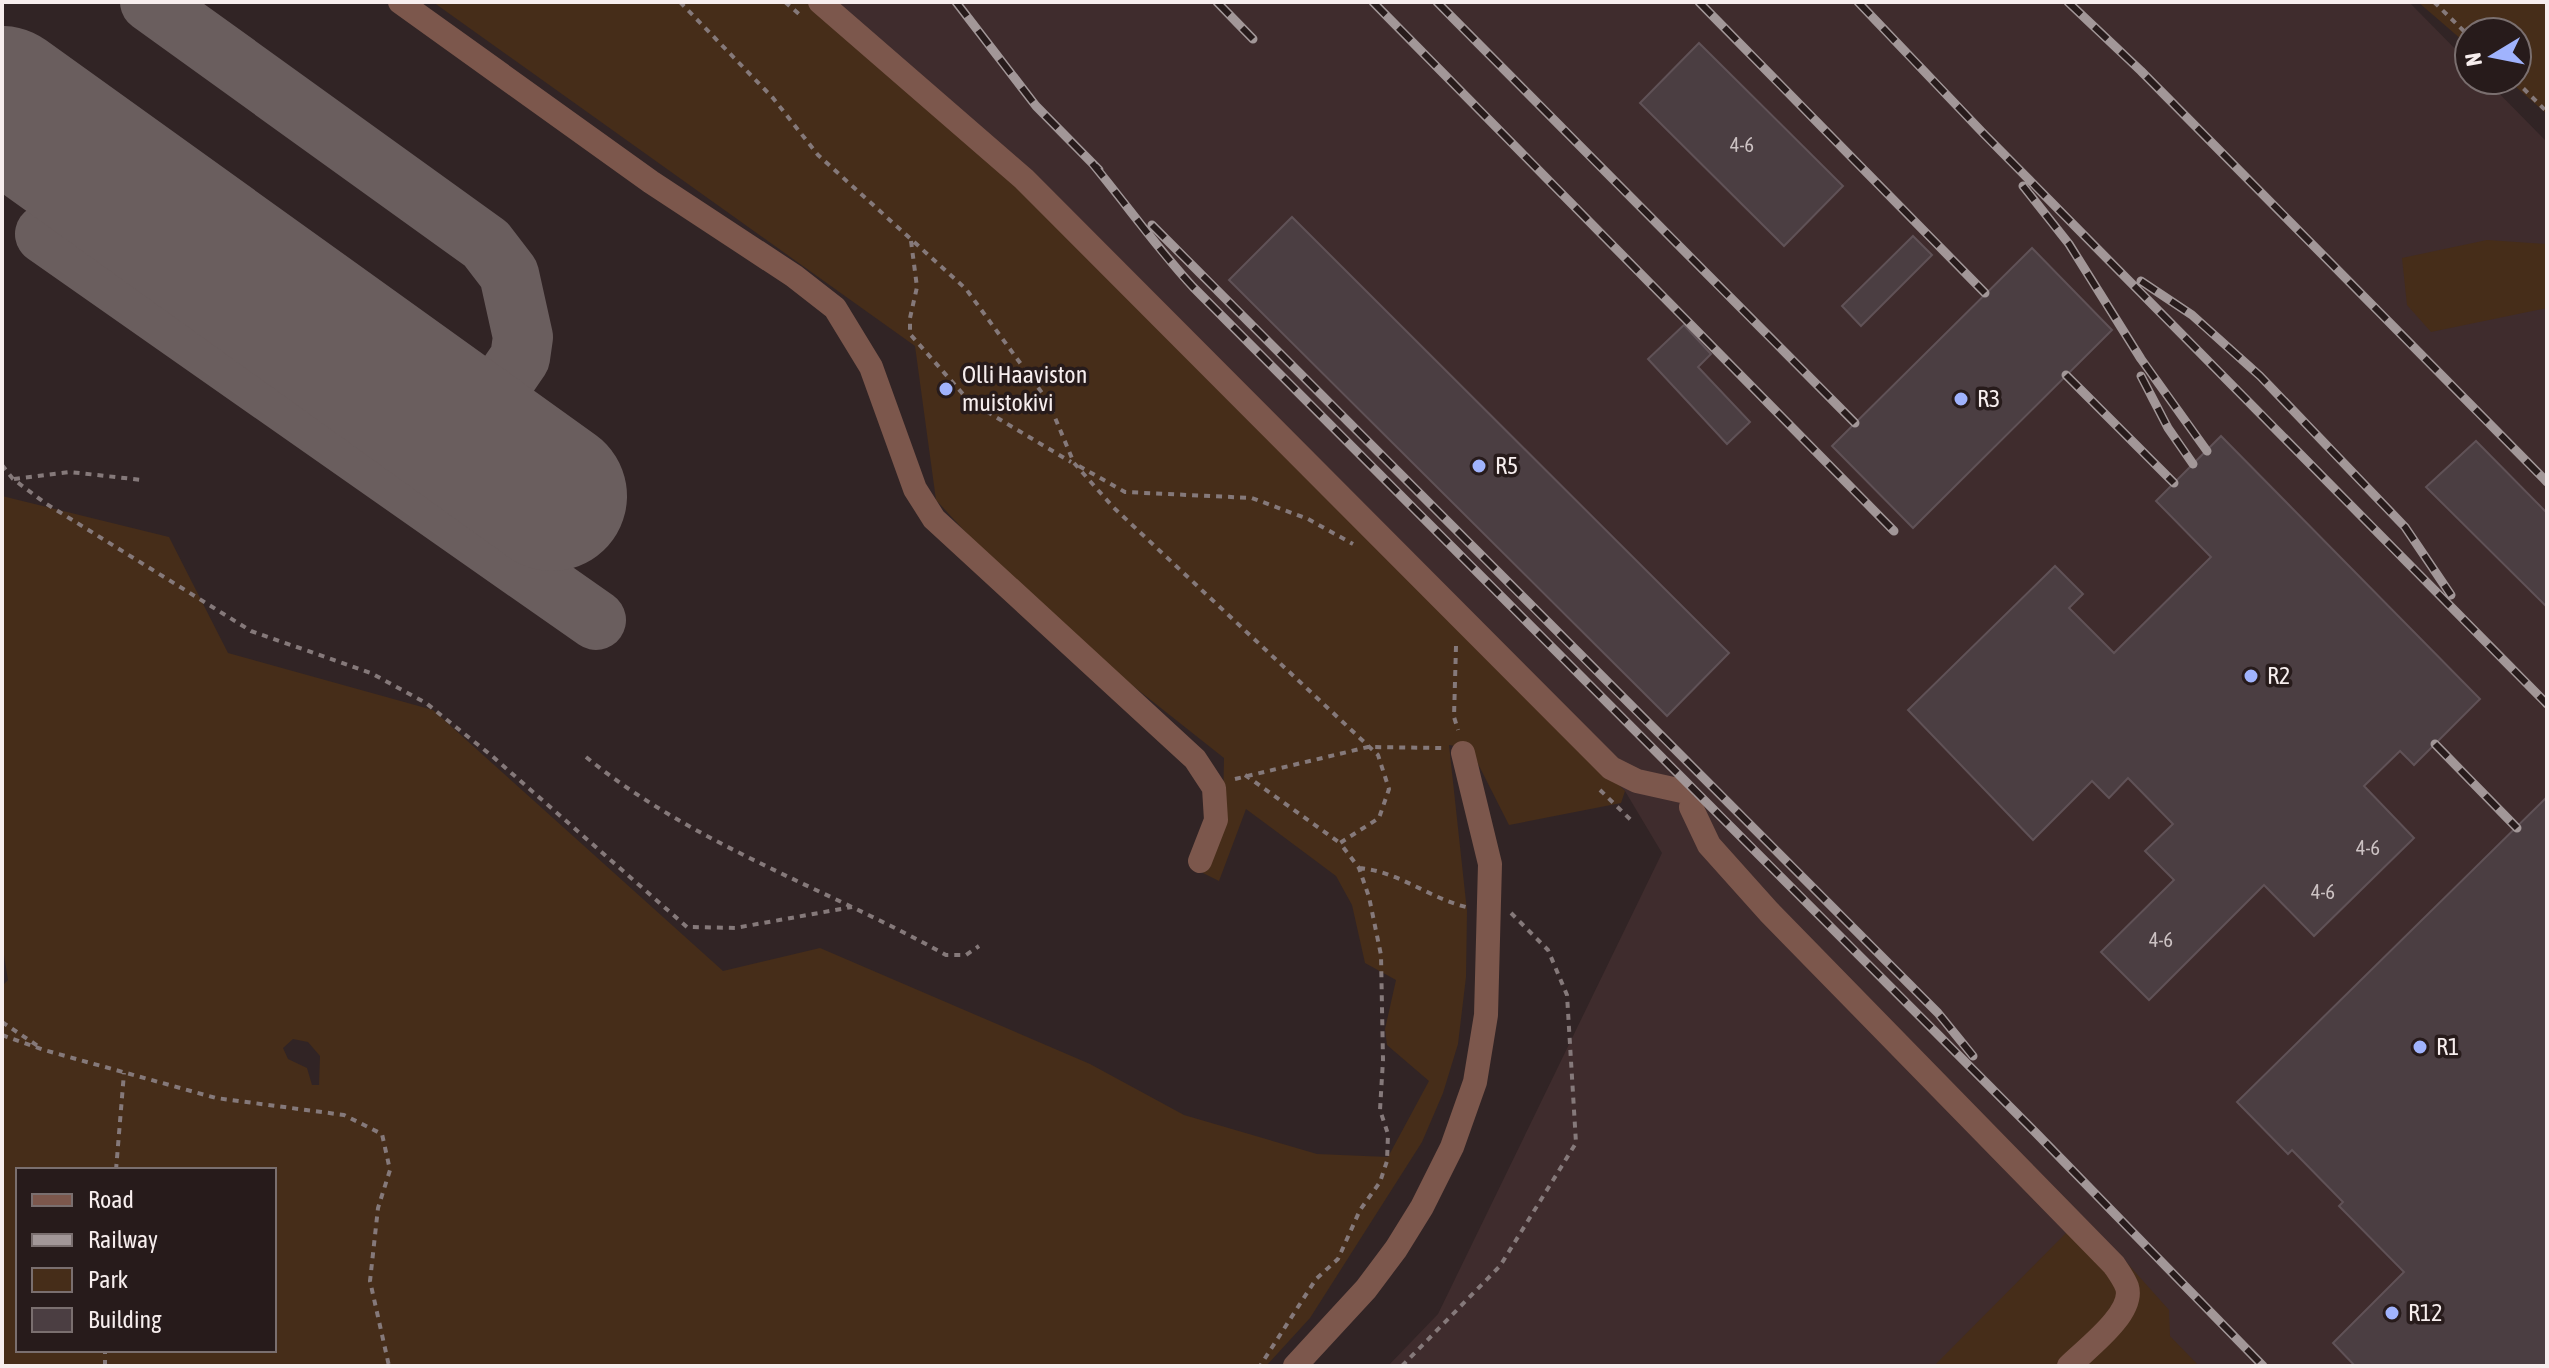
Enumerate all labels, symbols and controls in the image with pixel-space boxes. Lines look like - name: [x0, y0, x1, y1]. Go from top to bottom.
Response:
- north arrow: [2453, 16, 2533, 96]
- text: N: [2459, 51, 2487, 68]
- house number: 4-6: [1730, 133, 1754, 156]
- place label: Olli Haaviston muistokivi: [962, 361, 1087, 416]
- marker: Olli Haaviston muistokivi: [937, 380, 955, 398]
- place label: R3: [1977, 385, 2000, 412]
- marker: R3: [1952, 390, 1970, 408]
- place label: R5: [1495, 452, 1518, 479]
- marker: R5: [1470, 457, 1488, 475]
- place label: R2: [2267, 662, 2290, 689]
- marker: R2: [2242, 667, 2260, 685]
- house number: 4-6: [2356, 836, 2380, 859]
- house number: 4-6: [2311, 880, 2335, 903]
- house number: 4-6: [2149, 928, 2173, 951]
- place label: R1: [2436, 1033, 2459, 1060]
- marker: R1: [2411, 1038, 2429, 1056]
- legend: [16, 1168, 276, 1352]
- text: Road: [88, 1186, 134, 1213]
- text: Railway: [88, 1226, 158, 1253]
- text: Park: [88, 1266, 129, 1293]
- place label: R12: [2408, 1299, 2443, 1326]
- marker: R12: [2383, 1304, 2401, 1322]
- text: Building: [88, 1306, 162, 1333]

